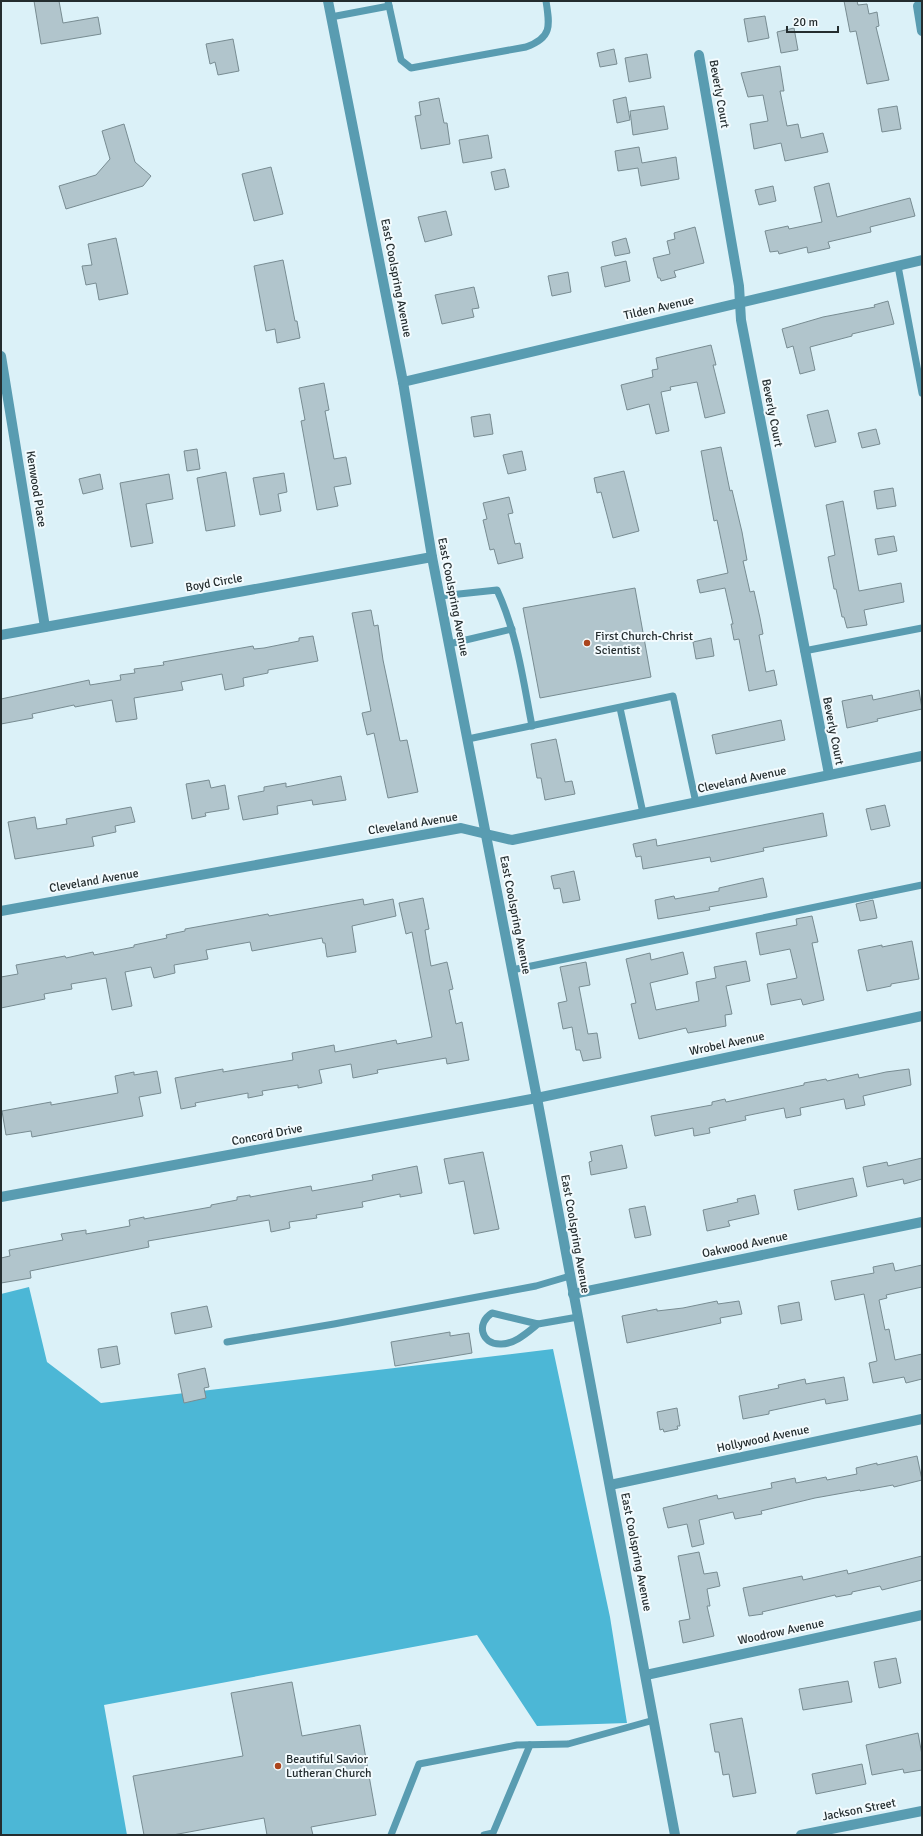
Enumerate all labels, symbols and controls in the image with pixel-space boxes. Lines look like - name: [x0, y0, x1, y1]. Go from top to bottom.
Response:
- scale bar: [787, 8, 838, 34]
- text: 20 m: [793, 15, 818, 30]
- street label: Beverly Court: [706, 59, 732, 129]
- street label: East Coolspring Avenue: [377, 217, 415, 339]
- street label: Tilden Avenue: [622, 293, 696, 323]
- street label: Beverly Court: [758, 378, 786, 448]
- street label: Kenwood Place: [23, 450, 49, 528]
- street label: East Coolspring Avenue: [434, 536, 472, 658]
- street label: Boyd Circle: [184, 571, 244, 595]
- place label: First Church-Christ Scientist: [595, 629, 693, 658]
- marker: First Church-Christ Scientist: [582, 638, 592, 648]
- street label: Beverly Court: [819, 696, 847, 766]
- street label: Cleveland Avenue: [696, 763, 788, 797]
- street label: Cleveland Avenue: [367, 810, 459, 838]
- street label: East Coolspring Avenue: [496, 854, 534, 976]
- street label: Cleveland Avenue: [48, 866, 140, 896]
- street label: Wrobel Avenue: [688, 1029, 766, 1059]
- street label: Concord Drive: [230, 1121, 304, 1149]
- street label: East Coolspring Avenue: [557, 1173, 593, 1295]
- street label: Oakwood Avenue: [701, 1229, 789, 1261]
- street label: Hollywood Avenue: [715, 1422, 811, 1456]
- street label: East Coolspring Avenue: [617, 1491, 655, 1613]
- street label: Woodrow Avenue: [737, 1616, 825, 1648]
- place label: Beautiful Savior Lutheran Church: [286, 1752, 372, 1781]
- marker: Beautiful Savior Lutheran Church: [273, 1761, 283, 1771]
- street label: Jackson Street: [821, 1796, 897, 1824]

